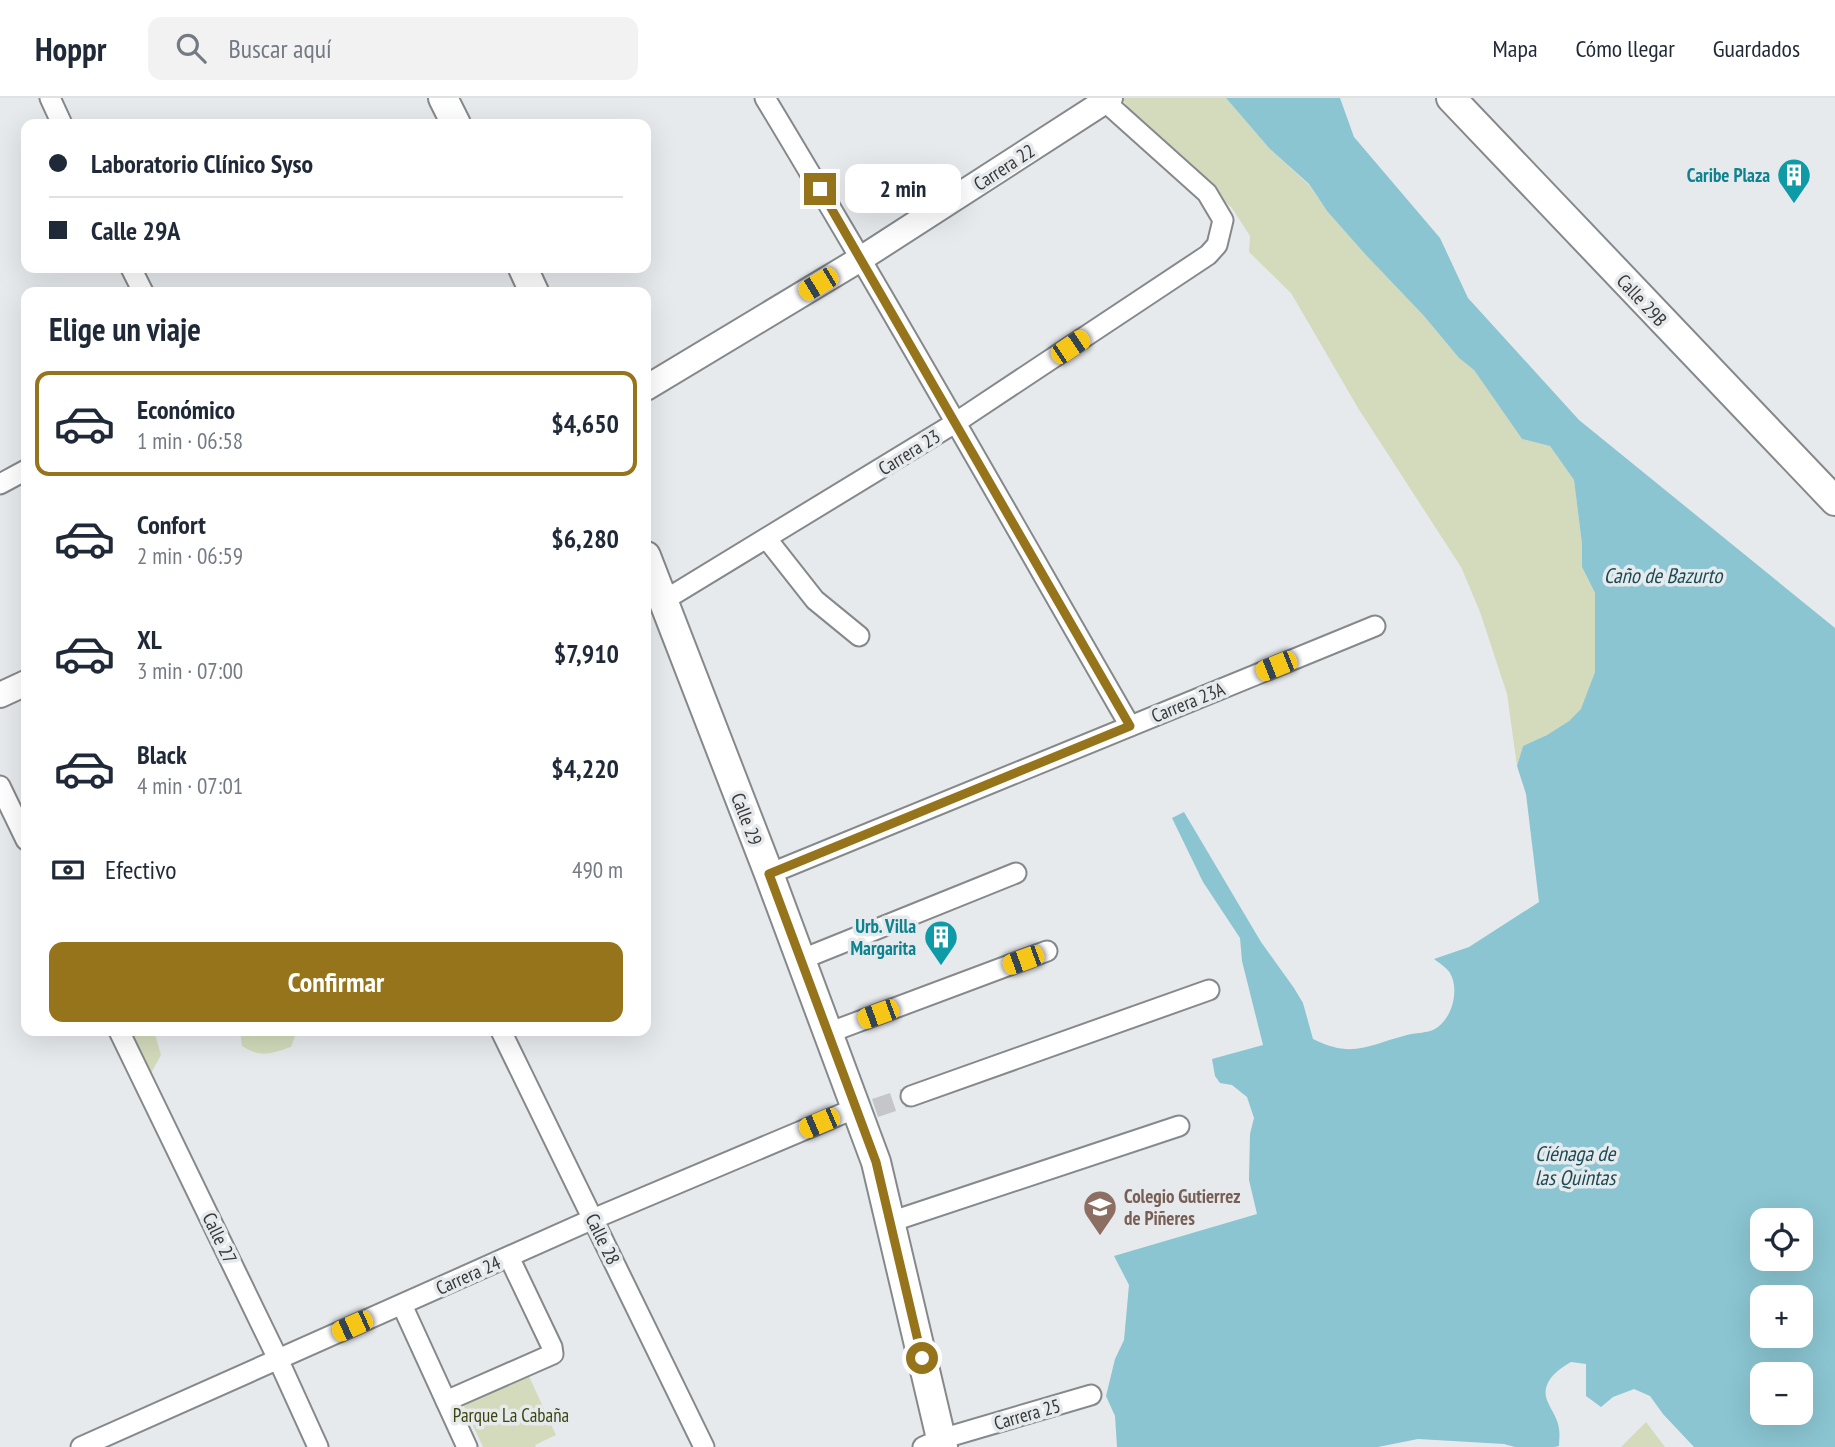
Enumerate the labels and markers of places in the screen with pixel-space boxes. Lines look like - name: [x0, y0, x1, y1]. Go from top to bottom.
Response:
- building icon: Caribe Plaza: [1775, 156, 1813, 205]
- place label: Caribe Plaza: [1687, 163, 1770, 187]
- place label: Urb. Villa Margarita: [850, 914, 916, 960]
- building icon: Urb. Villa Margarita: [922, 918, 960, 967]
- place label: Colegio Gutierrez de Piñeres: [1124, 1184, 1241, 1230]
- school or university icon: Colegio Gutierrez de Piñeres: [1081, 1188, 1119, 1237]

